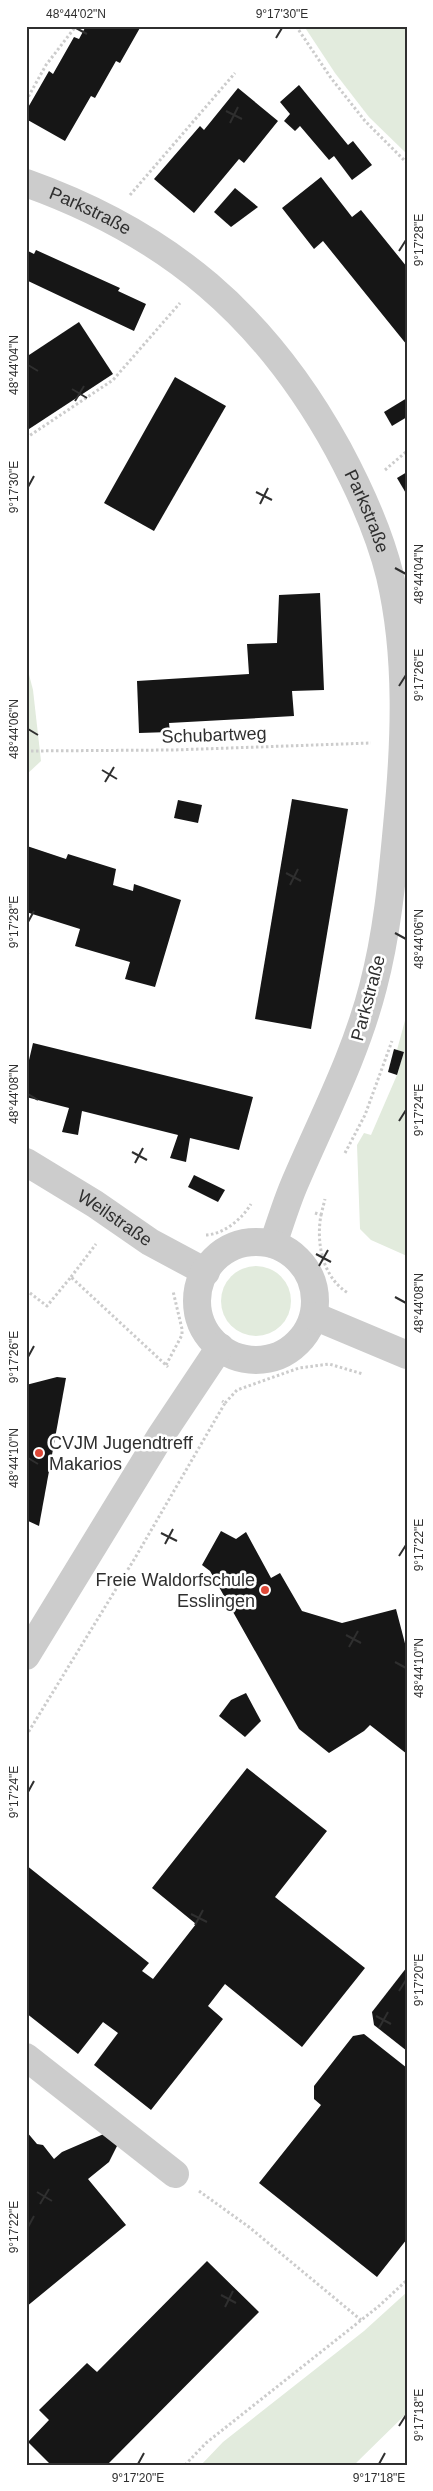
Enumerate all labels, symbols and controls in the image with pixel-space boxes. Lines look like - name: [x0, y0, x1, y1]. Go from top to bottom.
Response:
- text: 48°44'02"N: [46, 7, 106, 21]
- text: 9°17'30"E: [256, 7, 308, 21]
- street label: Parkstraße: [47, 183, 135, 239]
- text: 9°17'28"E: [412, 214, 426, 266]
- text: 48°44'04"N: [7, 335, 21, 395]
- text: 9°17'30"E: [7, 461, 21, 513]
- street label: Parkstraße: [341, 467, 393, 555]
- text: 48°44'04"N: [412, 544, 426, 604]
- text: 9°17'26"E: [412, 649, 426, 701]
- text: 48°44'06"N: [7, 699, 21, 759]
- street label: Schubartweg: [161, 723, 267, 747]
- text: 9°17'28"E: [7, 896, 21, 948]
- text: 48°44'06"N: [412, 909, 426, 969]
- street label: Parkstraße: [347, 953, 389, 1043]
- text: 48°44'08"N: [7, 1064, 21, 1124]
- text: 9°17'24"E: [412, 1084, 426, 1136]
- street label: Weilstraße: [74, 1186, 156, 1250]
- text: 48°44'08"N: [412, 1273, 426, 1333]
- text: 9°17'26"E: [7, 1331, 21, 1383]
- text: 48°44'10"N: [7, 1428, 21, 1488]
- place label: CVJM Jugendtreff Makarios: [49, 1433, 194, 1474]
- marker: CVJM Jugendtreff Makarios: [33, 1447, 45, 1459]
- text: 9°17'22"E: [412, 1519, 426, 1571]
- place label: Freie Waldorfschule Esslingen: [96, 1570, 255, 1611]
- marker: Freie Waldorfschule Esslingen: [259, 1584, 271, 1596]
- text: 48°44'10"N: [412, 1638, 426, 1698]
- text: 9°17'24"E: [7, 1766, 21, 1818]
- text: 9°17'20"E: [412, 1954, 426, 2006]
- text: 9°17'22"E: [7, 2201, 21, 2253]
- text: 9°17'18"E: [412, 2389, 426, 2441]
- text: 9°17'20"E: [112, 2471, 164, 2485]
- text: 9°17'18"E: [353, 2471, 405, 2485]

